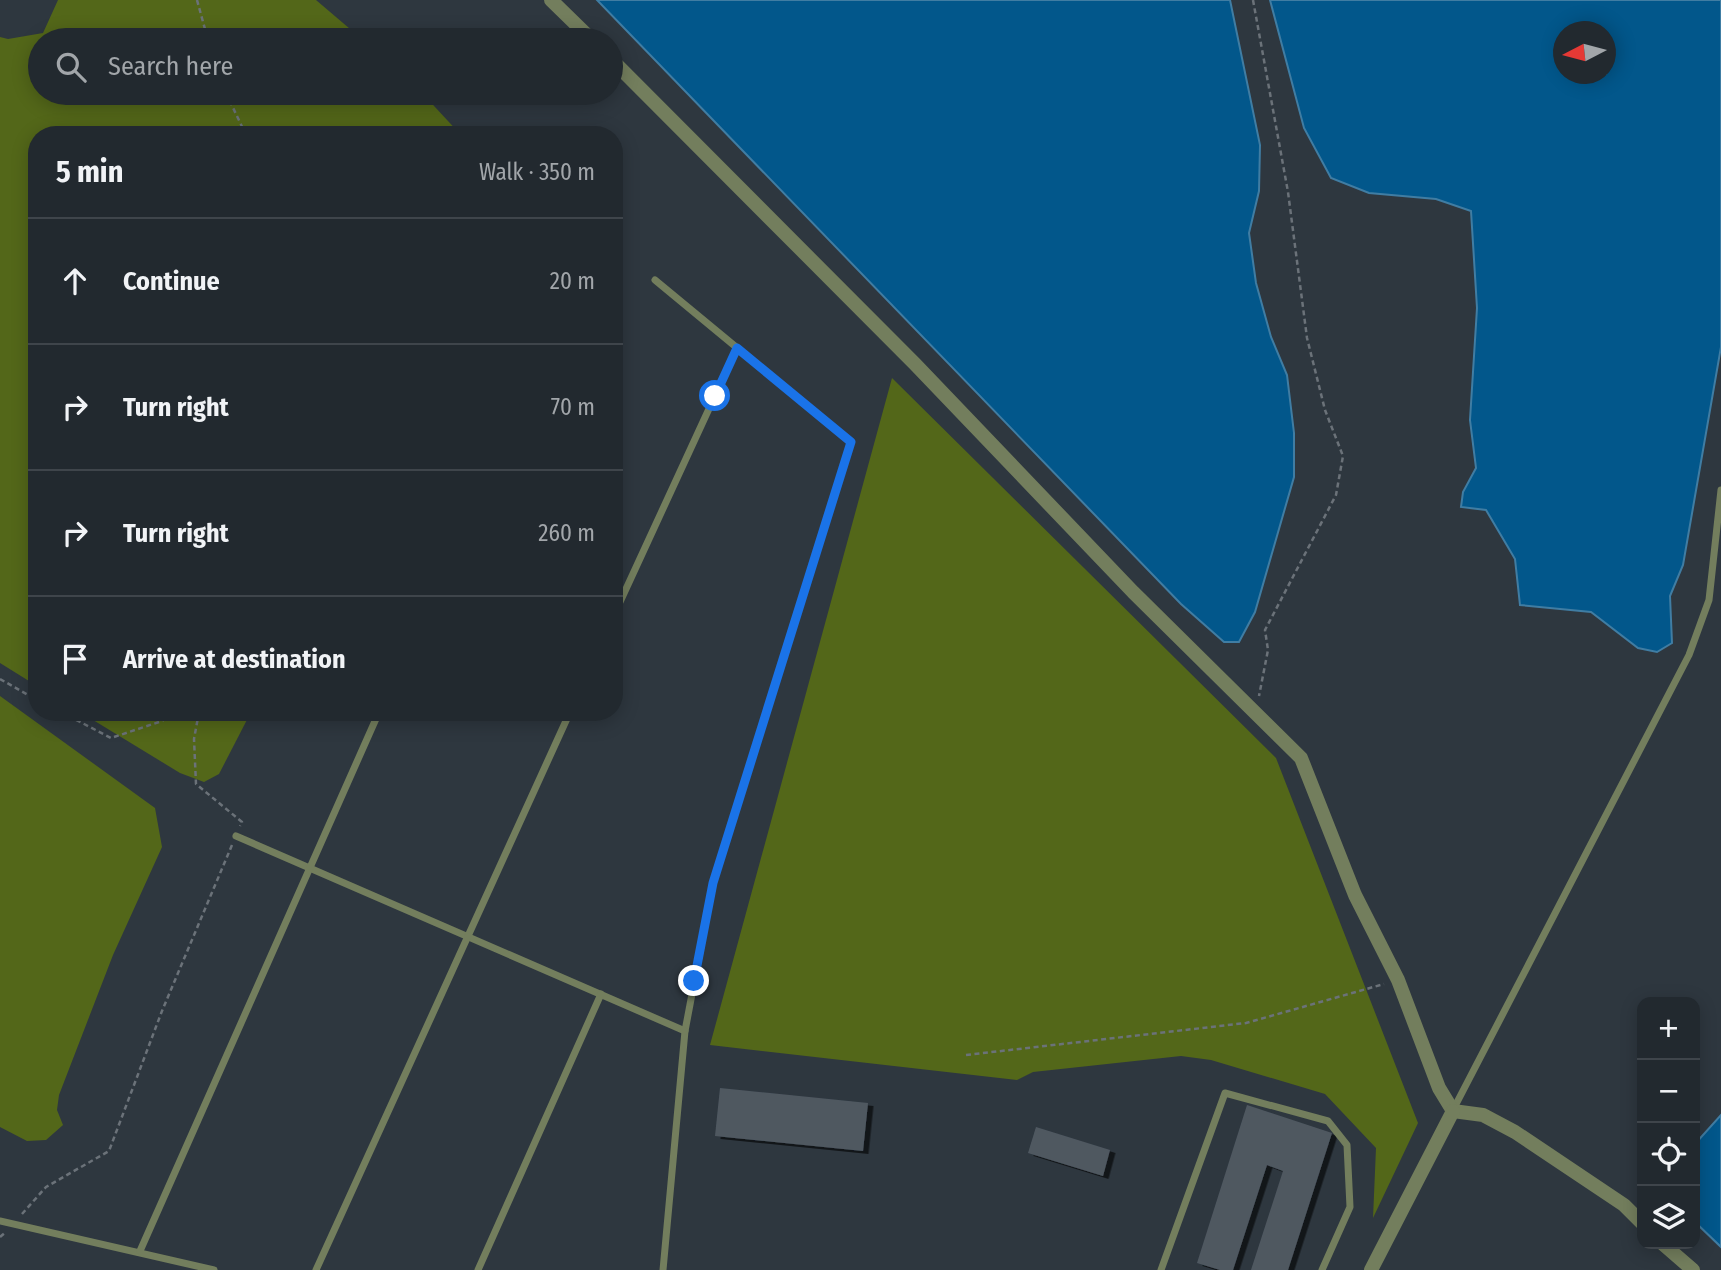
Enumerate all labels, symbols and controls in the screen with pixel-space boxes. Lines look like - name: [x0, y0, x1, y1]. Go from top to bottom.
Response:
- north arrow: [1553, 21, 1616, 84]
- search box: [28, 28, 623, 105]
- icon: search: [52, 48, 90, 86]
- text: Search here: [108, 51, 233, 82]
- text: 5 min: [56, 154, 123, 190]
- text: Walk · 350 m: [479, 158, 595, 186]
- icon: ahead: [56, 262, 94, 300]
- text: Continue: [123, 266, 220, 297]
- text: 20 m: [550, 267, 595, 295]
- route start: [699, 380, 730, 411]
- icon: right: [56, 388, 94, 426]
- text: Turn right: [123, 392, 229, 423]
- text: 70 m: [551, 393, 595, 421]
- icon: right: [56, 514, 94, 552]
- text: Turn right: [123, 518, 229, 549]
- text: 260 m: [538, 519, 595, 547]
- icon: arrive: [56, 640, 94, 678]
- text: Arrive at destination: [123, 644, 346, 675]
- route end: [678, 965, 709, 996]
- map controls: [1637, 997, 1700, 1249]
- button: +: [1637, 997, 1700, 1060]
- button: −: [1637, 1060, 1700, 1123]
- button: locate: [1637, 1123, 1700, 1186]
- button: layers: [1637, 1186, 1700, 1249]

